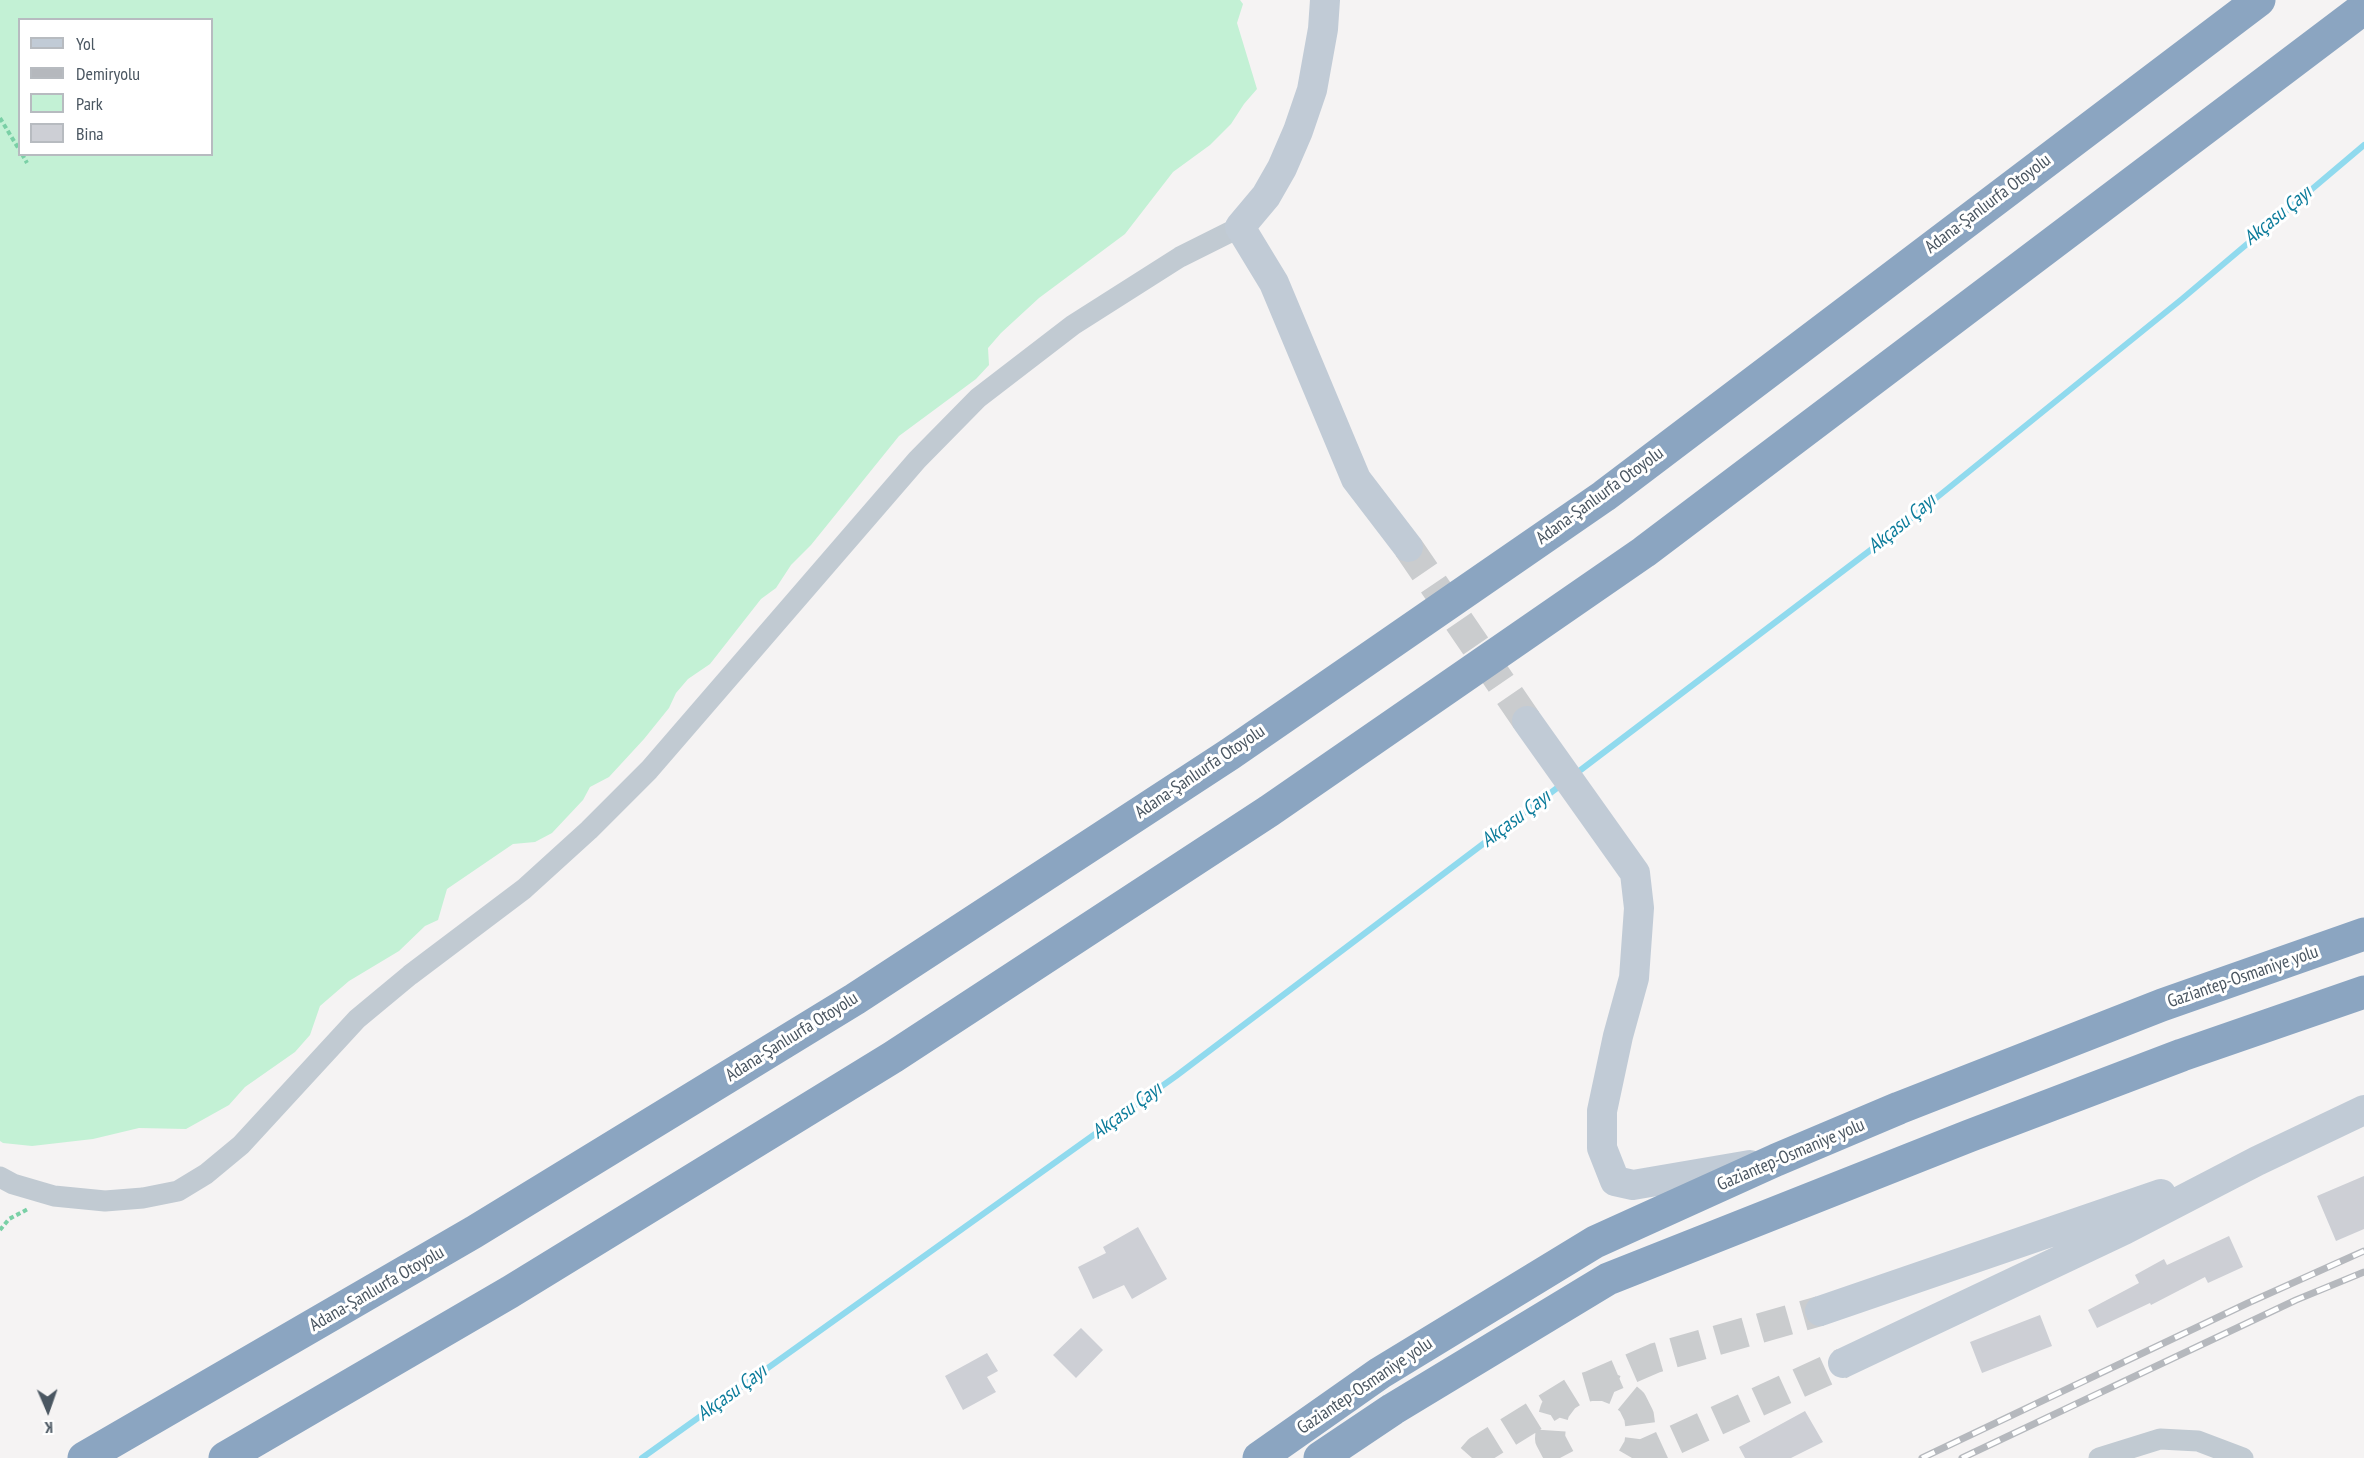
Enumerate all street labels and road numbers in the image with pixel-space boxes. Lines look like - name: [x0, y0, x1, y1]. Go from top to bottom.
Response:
- street label: Adana-Şanlıurfa Otoyolu: [1921, 150, 2055, 258]
- street label: Adana-Şanlıurfa Otoyolu: [1532, 443, 1668, 549]
- street label: Adana-Şanlıurfa Otoyolu: [1131, 721, 1269, 823]
- street label: Gaziantep-Osmaniye yolu: [2165, 941, 2321, 1013]
- street label: Adana-Şanlıurfa Otoyolu: [722, 988, 862, 1086]
- street label: Gaziantep-Osmaniye yolu: [1714, 1114, 1868, 1196]
- street label: Adana-Şanlıurfa Otoyolu: [306, 1242, 448, 1336]
- street label: Gaziantep-Osmaniye yolu: [1293, 1333, 1437, 1439]

